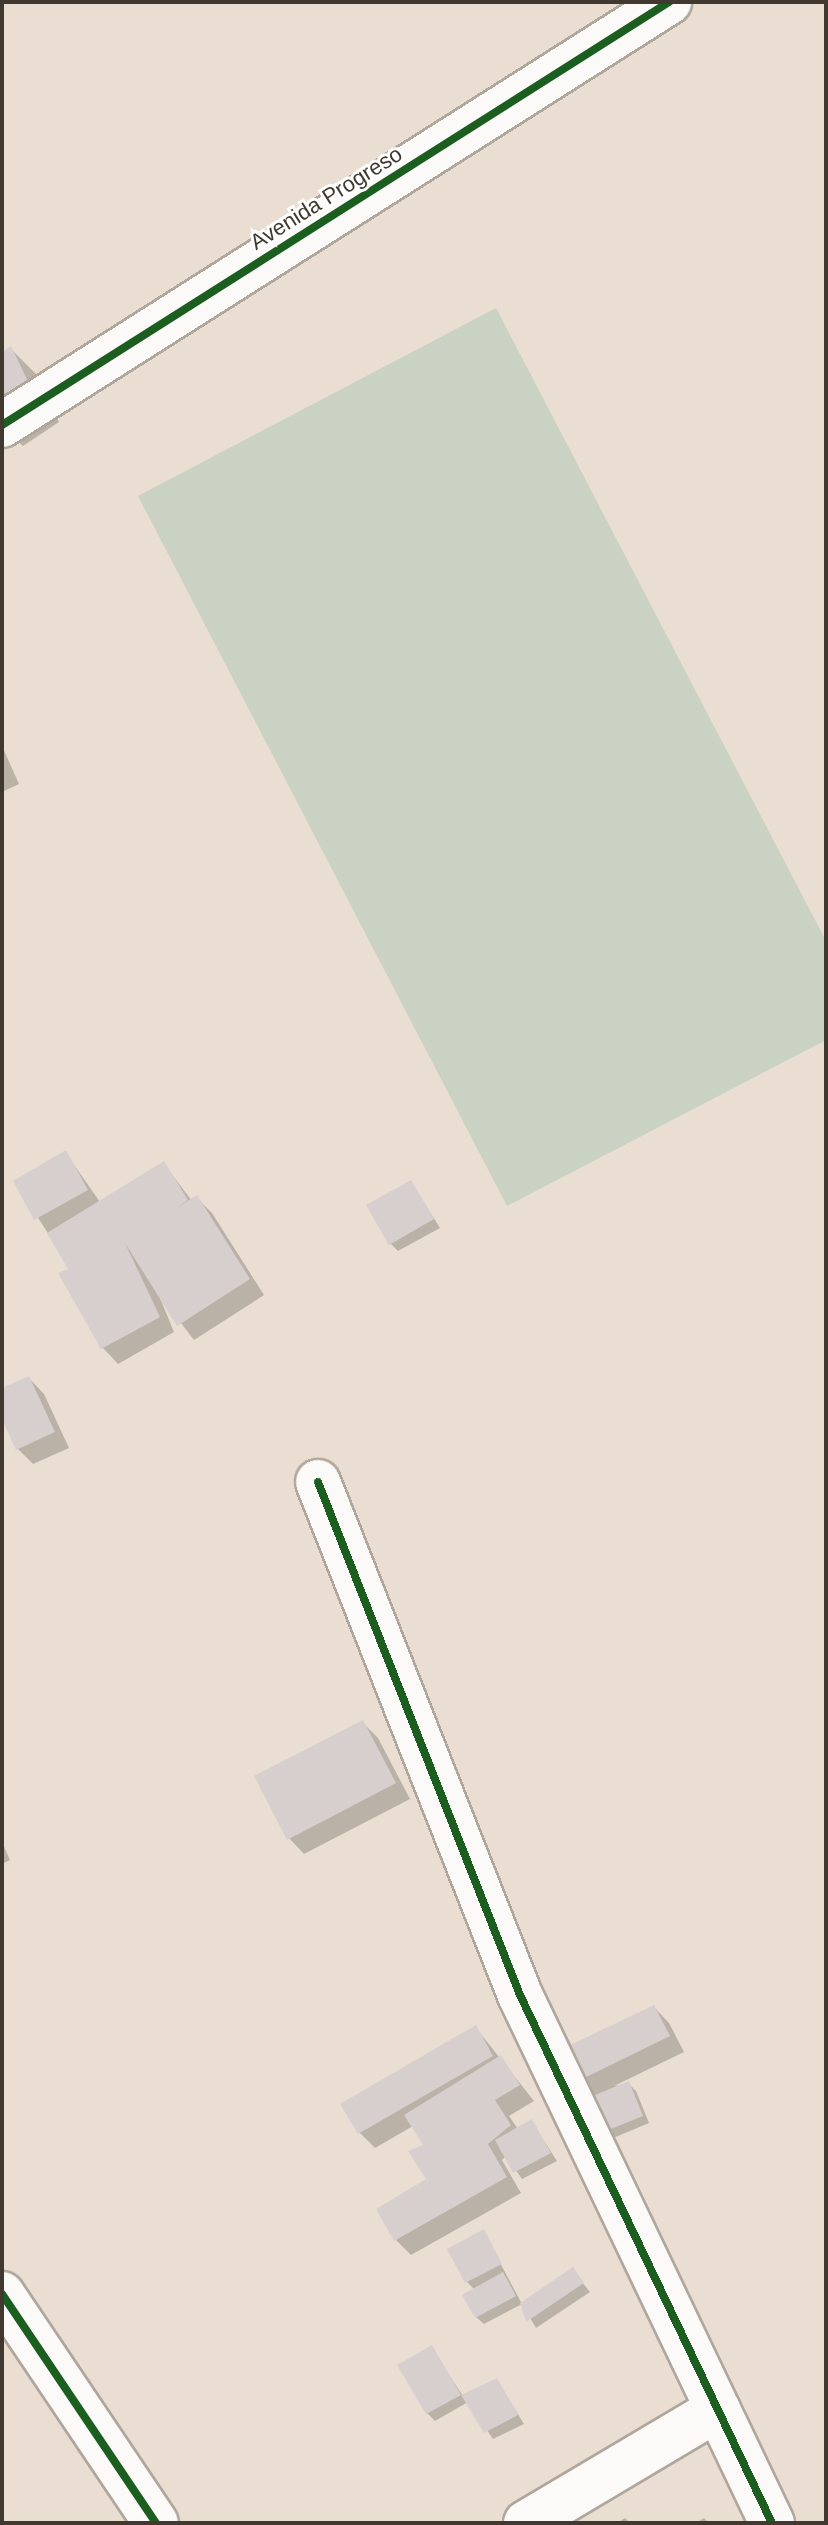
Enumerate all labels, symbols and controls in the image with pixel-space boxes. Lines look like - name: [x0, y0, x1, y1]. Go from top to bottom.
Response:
- street label: Avenida Progreso: [245, 141, 407, 255]

